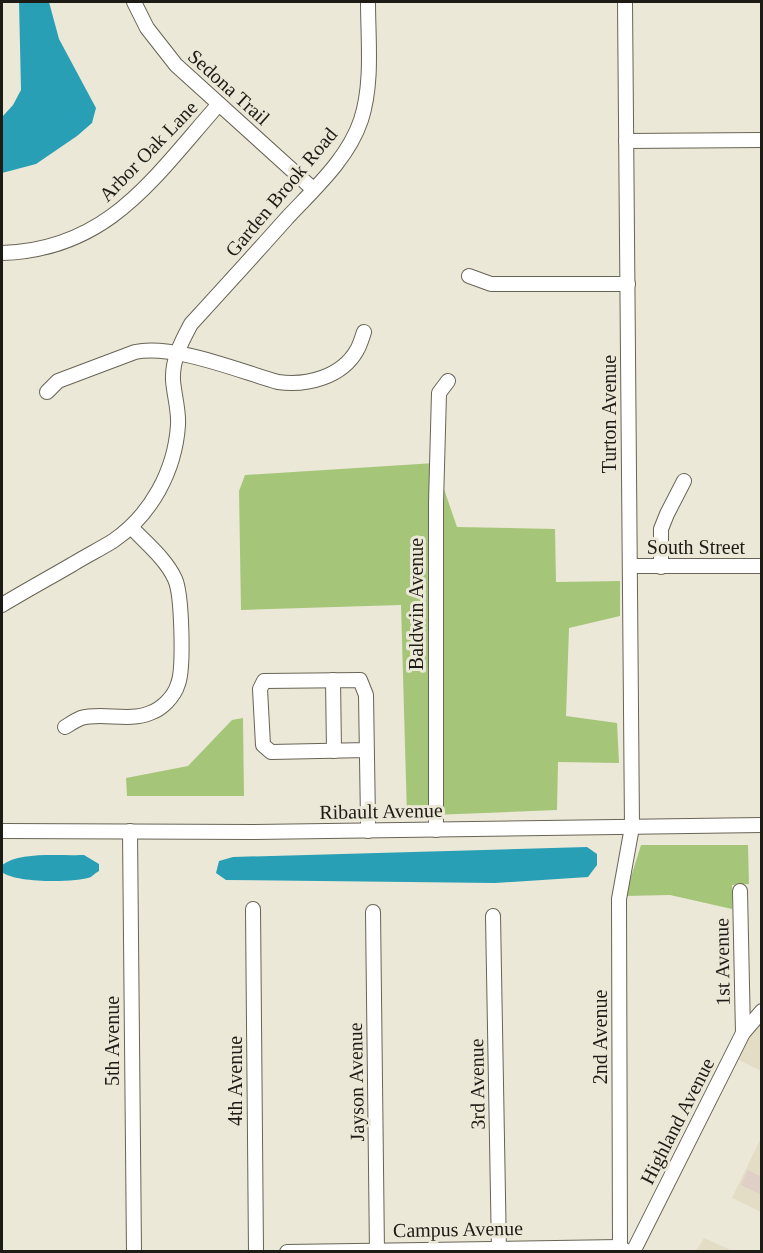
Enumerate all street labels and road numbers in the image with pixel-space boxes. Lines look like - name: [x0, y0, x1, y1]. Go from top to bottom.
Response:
- street label: Sedona Trail: [184, 45, 274, 129]
- street label: Arbor Oak Lane: [95, 96, 202, 206]
- street label: Garden Brook Road: [221, 123, 341, 261]
- street label: Turton Avenue: [598, 355, 620, 473]
- street label: South Street: [647, 536, 746, 558]
- street label: Baldwin Avenue: [405, 538, 427, 670]
- street label: Ribault Avenue: [319, 799, 443, 823]
- street label: 1st Avenue: [710, 918, 734, 1006]
- street label: 2nd Avenue: [589, 990, 611, 1084]
- street label: 5th Avenue: [101, 996, 123, 1086]
- street label: Jayson Avenue: [344, 1022, 369, 1142]
- street label: 4th Avenue: [224, 1036, 246, 1126]
- street label: 3rd Avenue: [465, 1038, 489, 1130]
- street label: Highland Avenue: [636, 1054, 719, 1188]
- street label: Campus Avenue: [393, 1217, 523, 1242]

